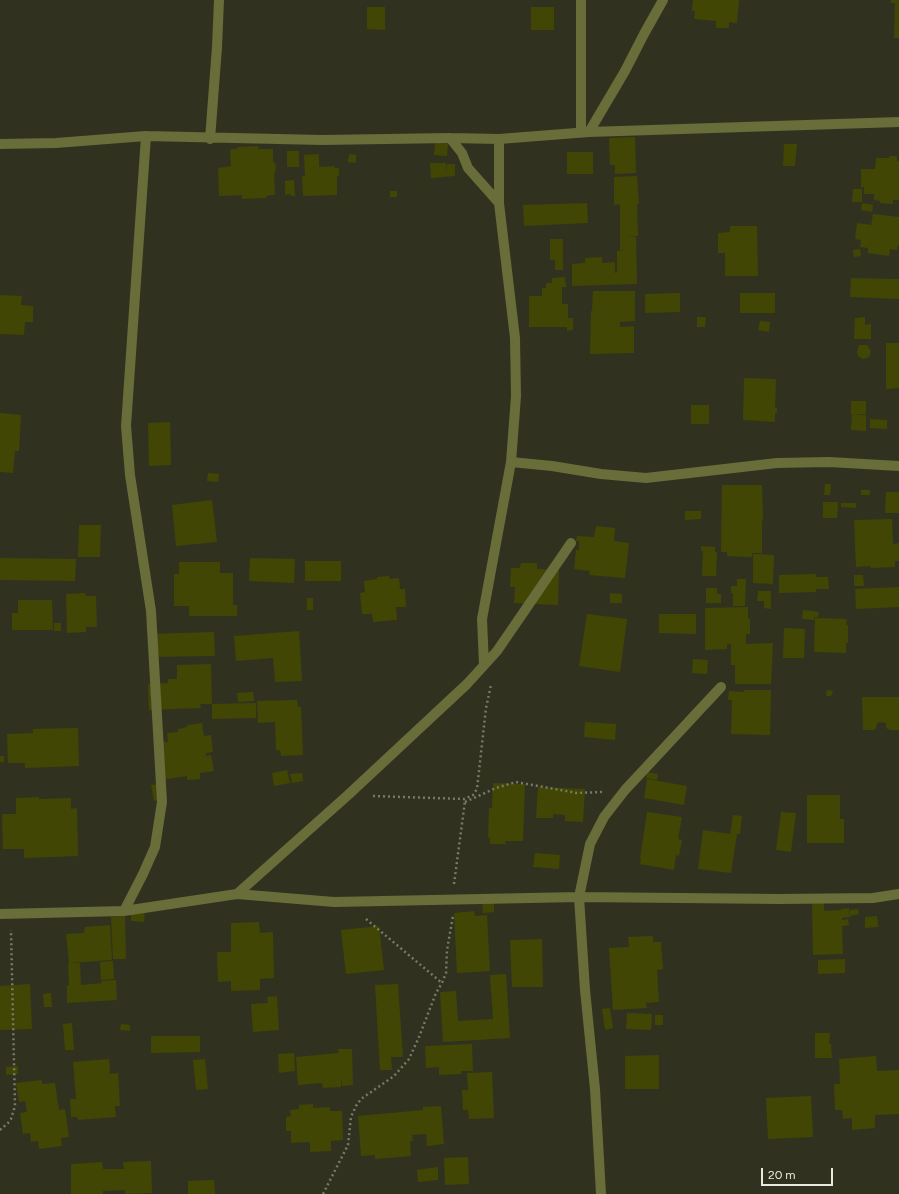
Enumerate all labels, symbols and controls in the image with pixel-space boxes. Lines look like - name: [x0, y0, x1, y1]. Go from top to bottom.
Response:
- scale bar: [763, 1160, 835, 1186]
- text: 20 m: [768, 1168, 796, 1182]

